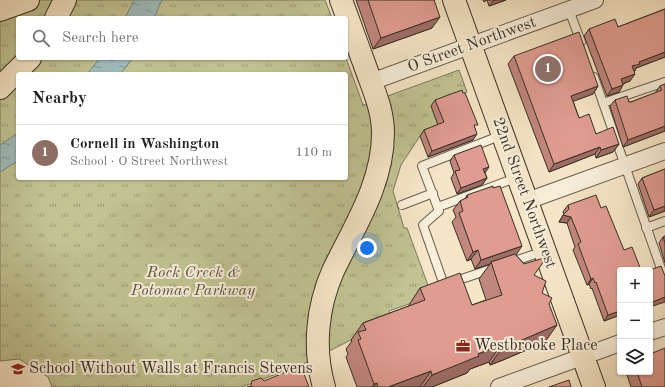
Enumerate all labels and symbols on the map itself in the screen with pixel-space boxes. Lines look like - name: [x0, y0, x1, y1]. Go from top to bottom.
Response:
- street label: O Street Northwest: [406, 14, 539, 76]
- pin: 1: [535, 54, 561, 84]
- street label: 22nd Street Northwest: [489, 115, 559, 271]
- your location: [357, 238, 377, 258]
- park label: Rock Creek & Potomac Parkway: [130, 265, 256, 299]
- office icon: Westbrooke Place: [455, 338, 471, 354]
- place label: Westbrooke Place: [474, 338, 598, 354]
- school or university icon: School Without Walls at Francis Stevens: [10, 361, 26, 377]
- place label: School Without Walls at Francis Stevens: [29, 361, 313, 377]

